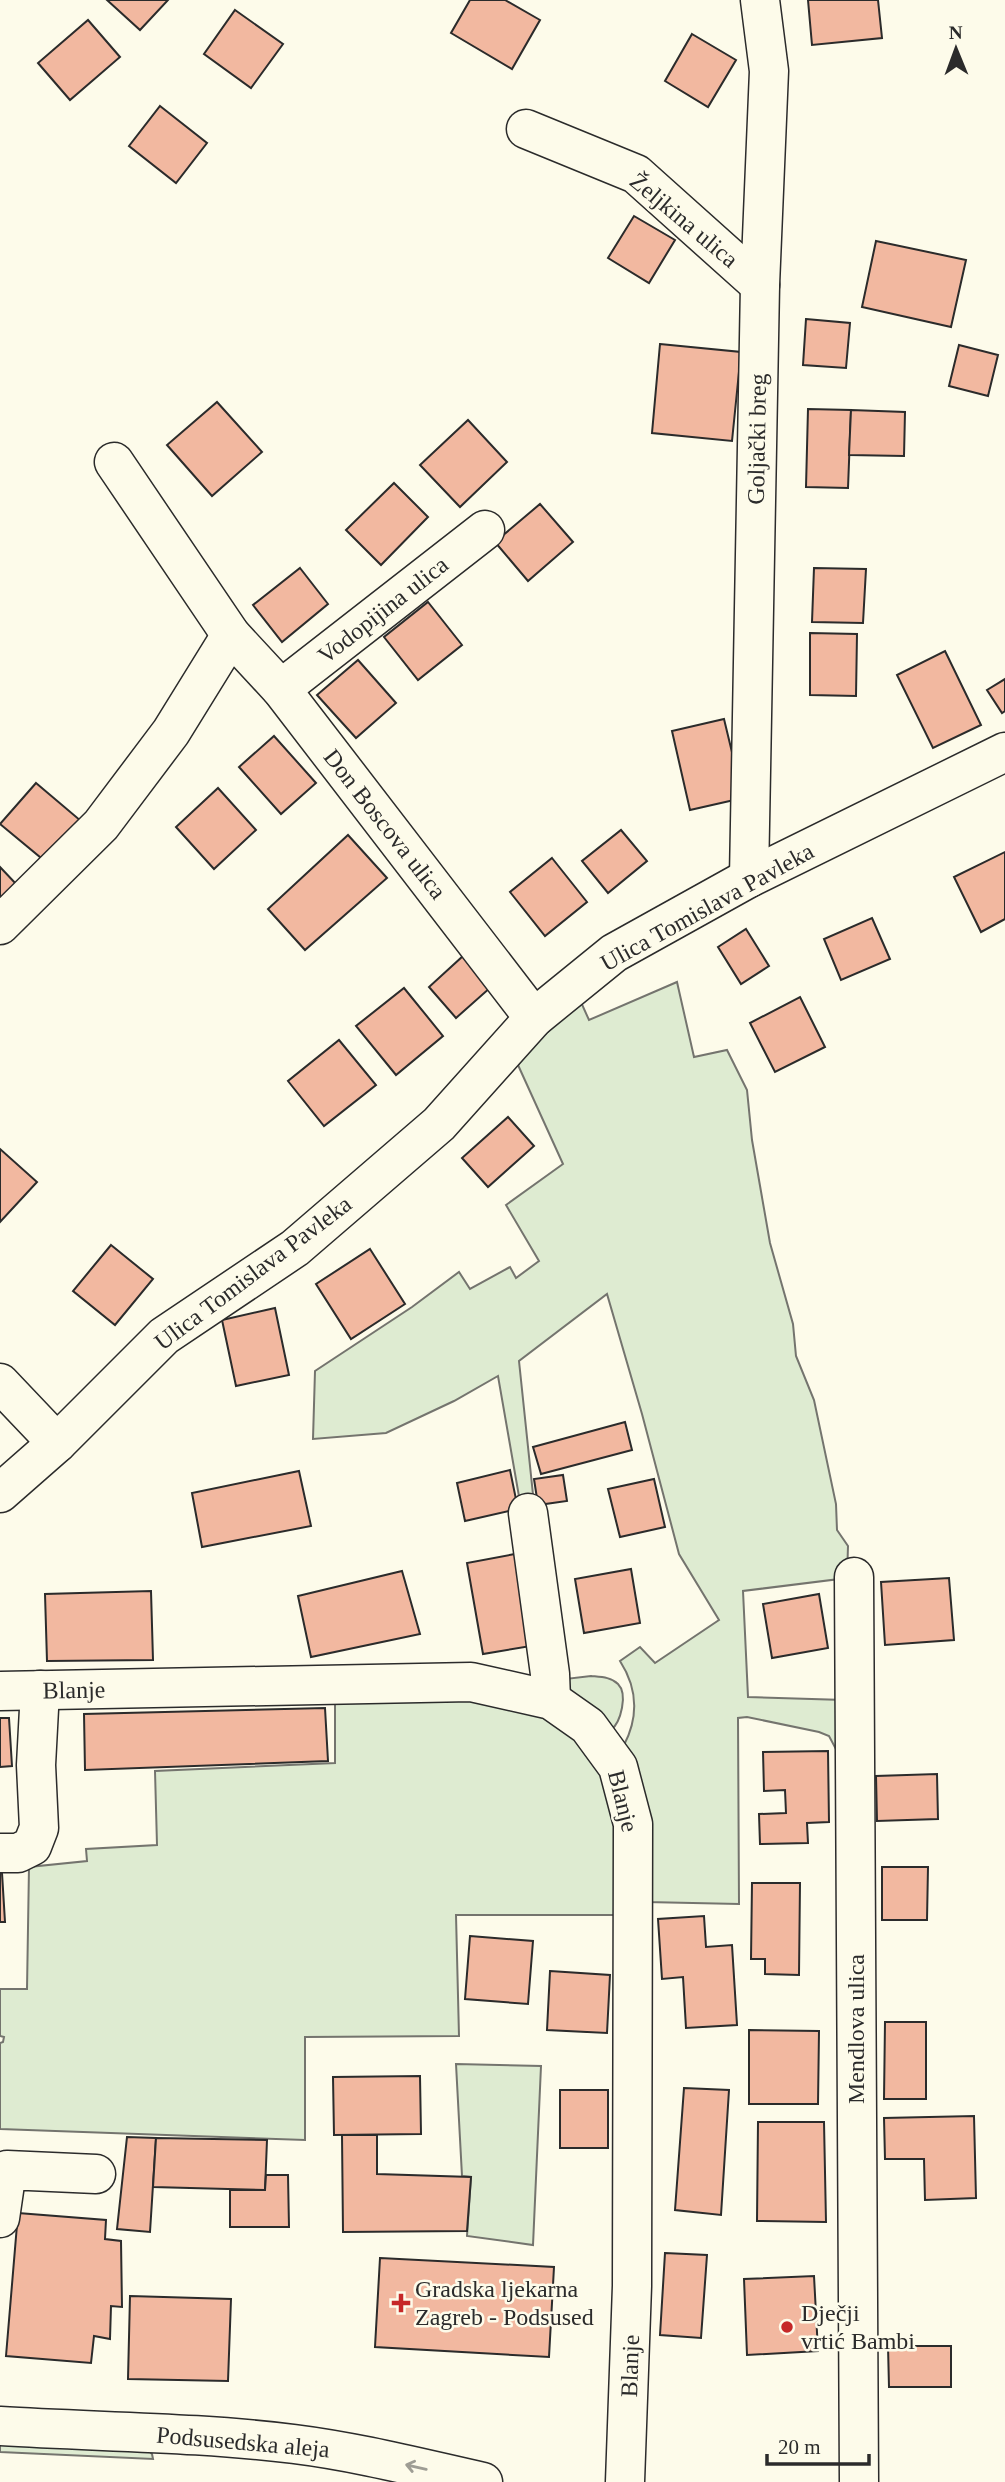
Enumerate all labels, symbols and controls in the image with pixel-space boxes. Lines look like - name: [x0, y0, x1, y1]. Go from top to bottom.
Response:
- north arrow: [921, 14, 991, 84]
- text: N: [949, 22, 963, 43]
- street label: Željkina ulica: [625, 167, 743, 273]
- street label: Goljački breg: [743, 373, 771, 505]
- street label: Vodopijina ulica: [313, 551, 453, 669]
- street label: Don Boscova ulica: [319, 744, 452, 904]
- street label: Ulica Tomislava Pavleka: [596, 837, 818, 976]
- street label: Ulica Tomislava Pavleka: [150, 1190, 357, 1355]
- street label: Blanje: [42, 1676, 106, 1704]
- street label: Blanje: [603, 1767, 643, 1835]
- street label: Mendlova ulica: [843, 1954, 869, 2104]
- place label: Gradska ljekarna Zagreb - Podsused: [415, 2276, 594, 2330]
- marker: Gradska ljekarna Zagreb - Podsused: [393, 2295, 409, 2311]
- place label: Dječji vrtić Bambi: [801, 2300, 915, 2354]
- marker: Dječji vrtić Bambi: [779, 2319, 795, 2335]
- street label: Blanje: [616, 2334, 644, 2398]
- street label: Podsusedska aleja: [155, 2421, 331, 2463]
- scale bar: [767, 2422, 869, 2466]
- text: 20 m: [778, 2435, 821, 2459]
- one-way arrow: [405, 2460, 428, 2474]

